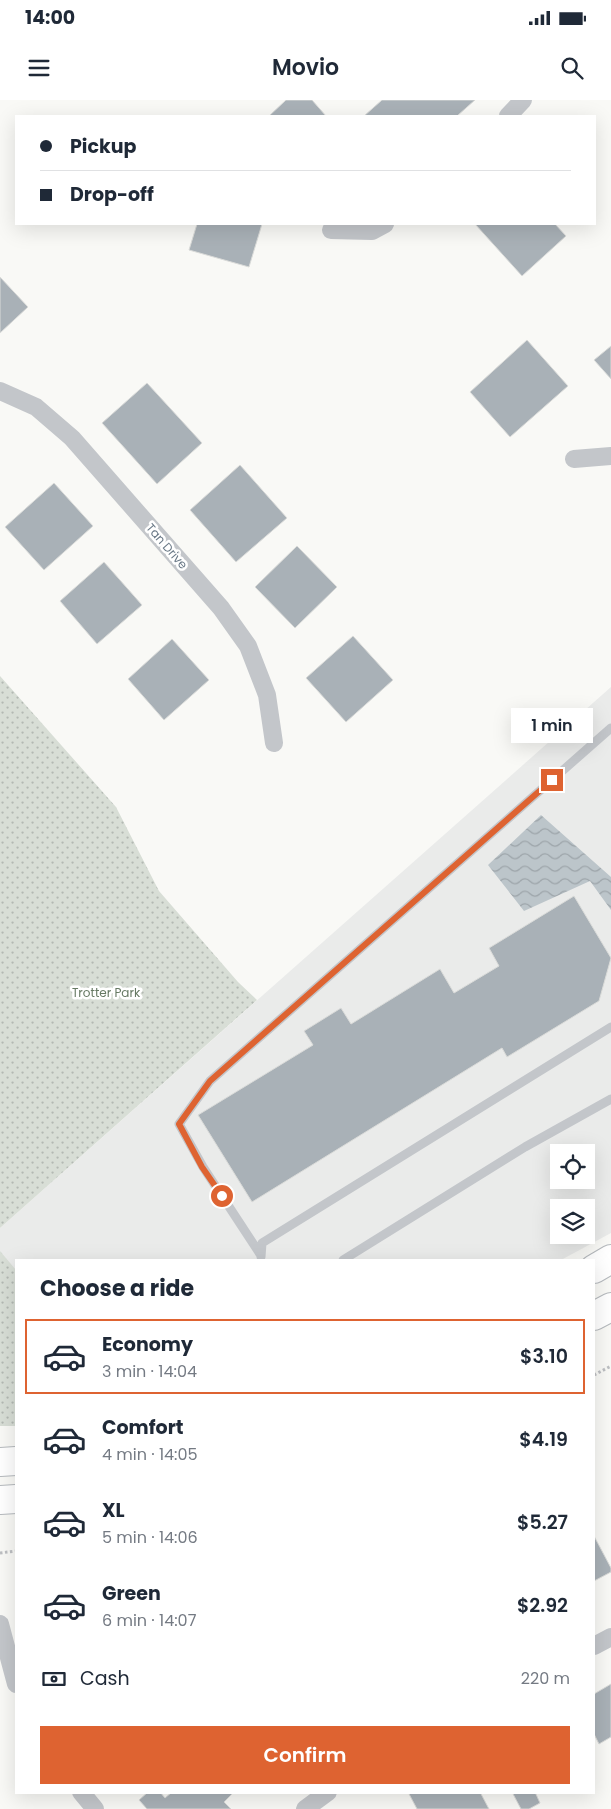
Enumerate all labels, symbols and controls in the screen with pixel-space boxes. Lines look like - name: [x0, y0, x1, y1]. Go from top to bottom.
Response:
- text: 14:00: [25, 4, 75, 31]
- text: Movio: [272, 52, 339, 83]
- icon: menu: [25, 54, 53, 82]
- icon: search: [558, 54, 586, 82]
- text: Pickup: [70, 133, 136, 160]
- text: Drop-off: [70, 181, 154, 208]
- street label: Tan Drive: [142, 519, 192, 573]
- callout: 1 min: [511, 708, 593, 742]
- text: 1 min: [531, 714, 573, 737]
- route end: [541, 769, 563, 791]
- park label: Trotter Park: [72, 984, 141, 1001]
- map controls: [550, 1144, 595, 1244]
- button: locate: [550, 1144, 595, 1189]
- route start: [211, 1185, 233, 1207]
- button: layers: [550, 1199, 595, 1244]
- text: Choose a ride: [40, 1273, 194, 1304]
- text: Economy: [102, 1331, 193, 1358]
- icon: car: [42, 1334, 87, 1379]
- text: $3.10: [520, 1343, 568, 1370]
- text: 3 min · 14:04: [102, 1360, 197, 1383]
- text: Comfort: [102, 1414, 184, 1441]
- icon: car: [42, 1417, 87, 1462]
- text: $4.19: [519, 1426, 568, 1453]
- text: 4 min · 14:05: [102, 1443, 198, 1466]
- text: XL: [102, 1497, 125, 1524]
- icon: car: [42, 1500, 87, 1545]
- text: $5.27: [517, 1509, 568, 1536]
- text: 5 min · 14:06: [102, 1526, 198, 1549]
- text: Green: [102, 1580, 161, 1607]
- icon: car: [42, 1583, 87, 1628]
- text: $2.92: [517, 1592, 568, 1619]
- text: 6 min · 14:07: [102, 1609, 196, 1632]
- icon: cash: [40, 1665, 68, 1693]
- text: Cash: [80, 1665, 130, 1692]
- text: 220 m: [521, 1667, 570, 1690]
- button: Confirm: [40, 1726, 570, 1784]

